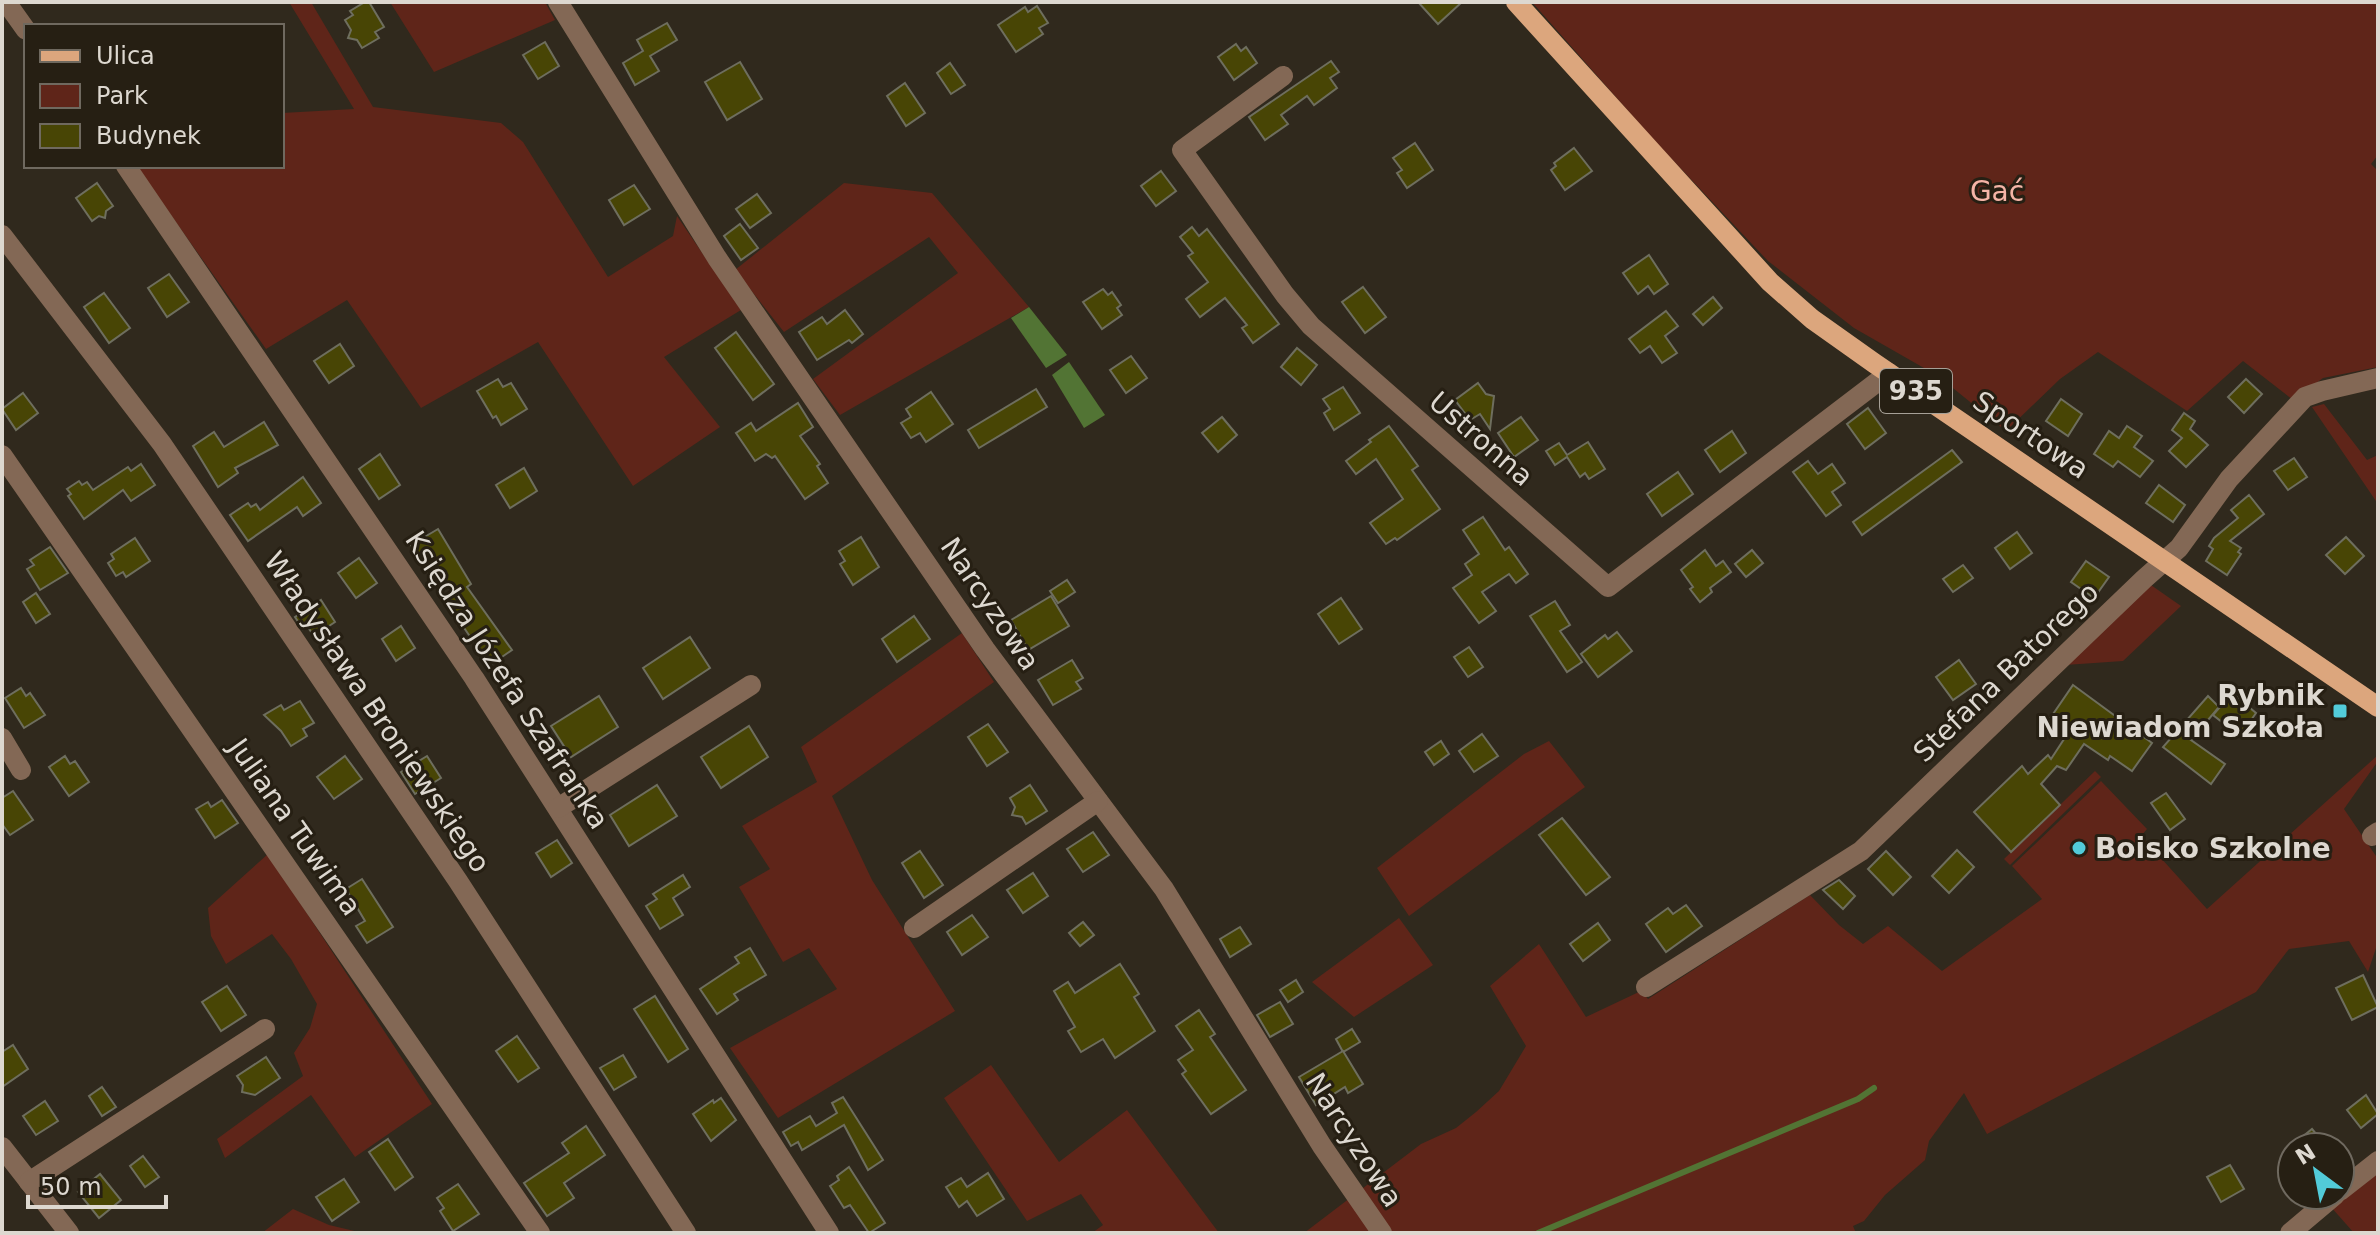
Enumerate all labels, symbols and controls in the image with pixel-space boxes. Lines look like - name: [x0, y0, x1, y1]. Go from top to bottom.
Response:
- legend: [24, 24, 284, 168]
- text: Ulica: [96, 42, 155, 70]
- text: Park: [96, 82, 148, 110]
- text: Budynek: [96, 122, 201, 150]
- park label: Gać: [1970, 175, 2024, 208]
- road number: 935: [1880, 369, 1952, 413]
- street label: Sportowa: [1967, 384, 2095, 486]
- street label: Ustronna: [1422, 385, 1540, 493]
- street label: Księdza Józefa Szafranka: [398, 525, 616, 835]
- street label: Narcyzowa: [934, 531, 1046, 677]
- street label: Władysława Broniewskiego: [257, 545, 497, 879]
- street label: Stefana Batorego: [1907, 575, 2105, 769]
- place label: Rybnik Niewiadom Szkoła: [2037, 679, 2325, 744]
- marker: Rybnik Niewiadom Szkoła: [2331, 702, 2349, 720]
- street label: Juliana Tuwima: [221, 731, 368, 922]
- place label: Boisko Szkolne: [2095, 832, 2331, 865]
- marker: Boisko Szkolne: [2070, 839, 2088, 857]
- street label: Narcyzowa: [1299, 1067, 1409, 1213]
- north arrow: [2276, 1131, 2356, 1211]
- text: N: [2291, 1139, 2320, 1170]
- scale bar: [28, 1159, 166, 1209]
- text: 50 m: [40, 1173, 102, 1201]

